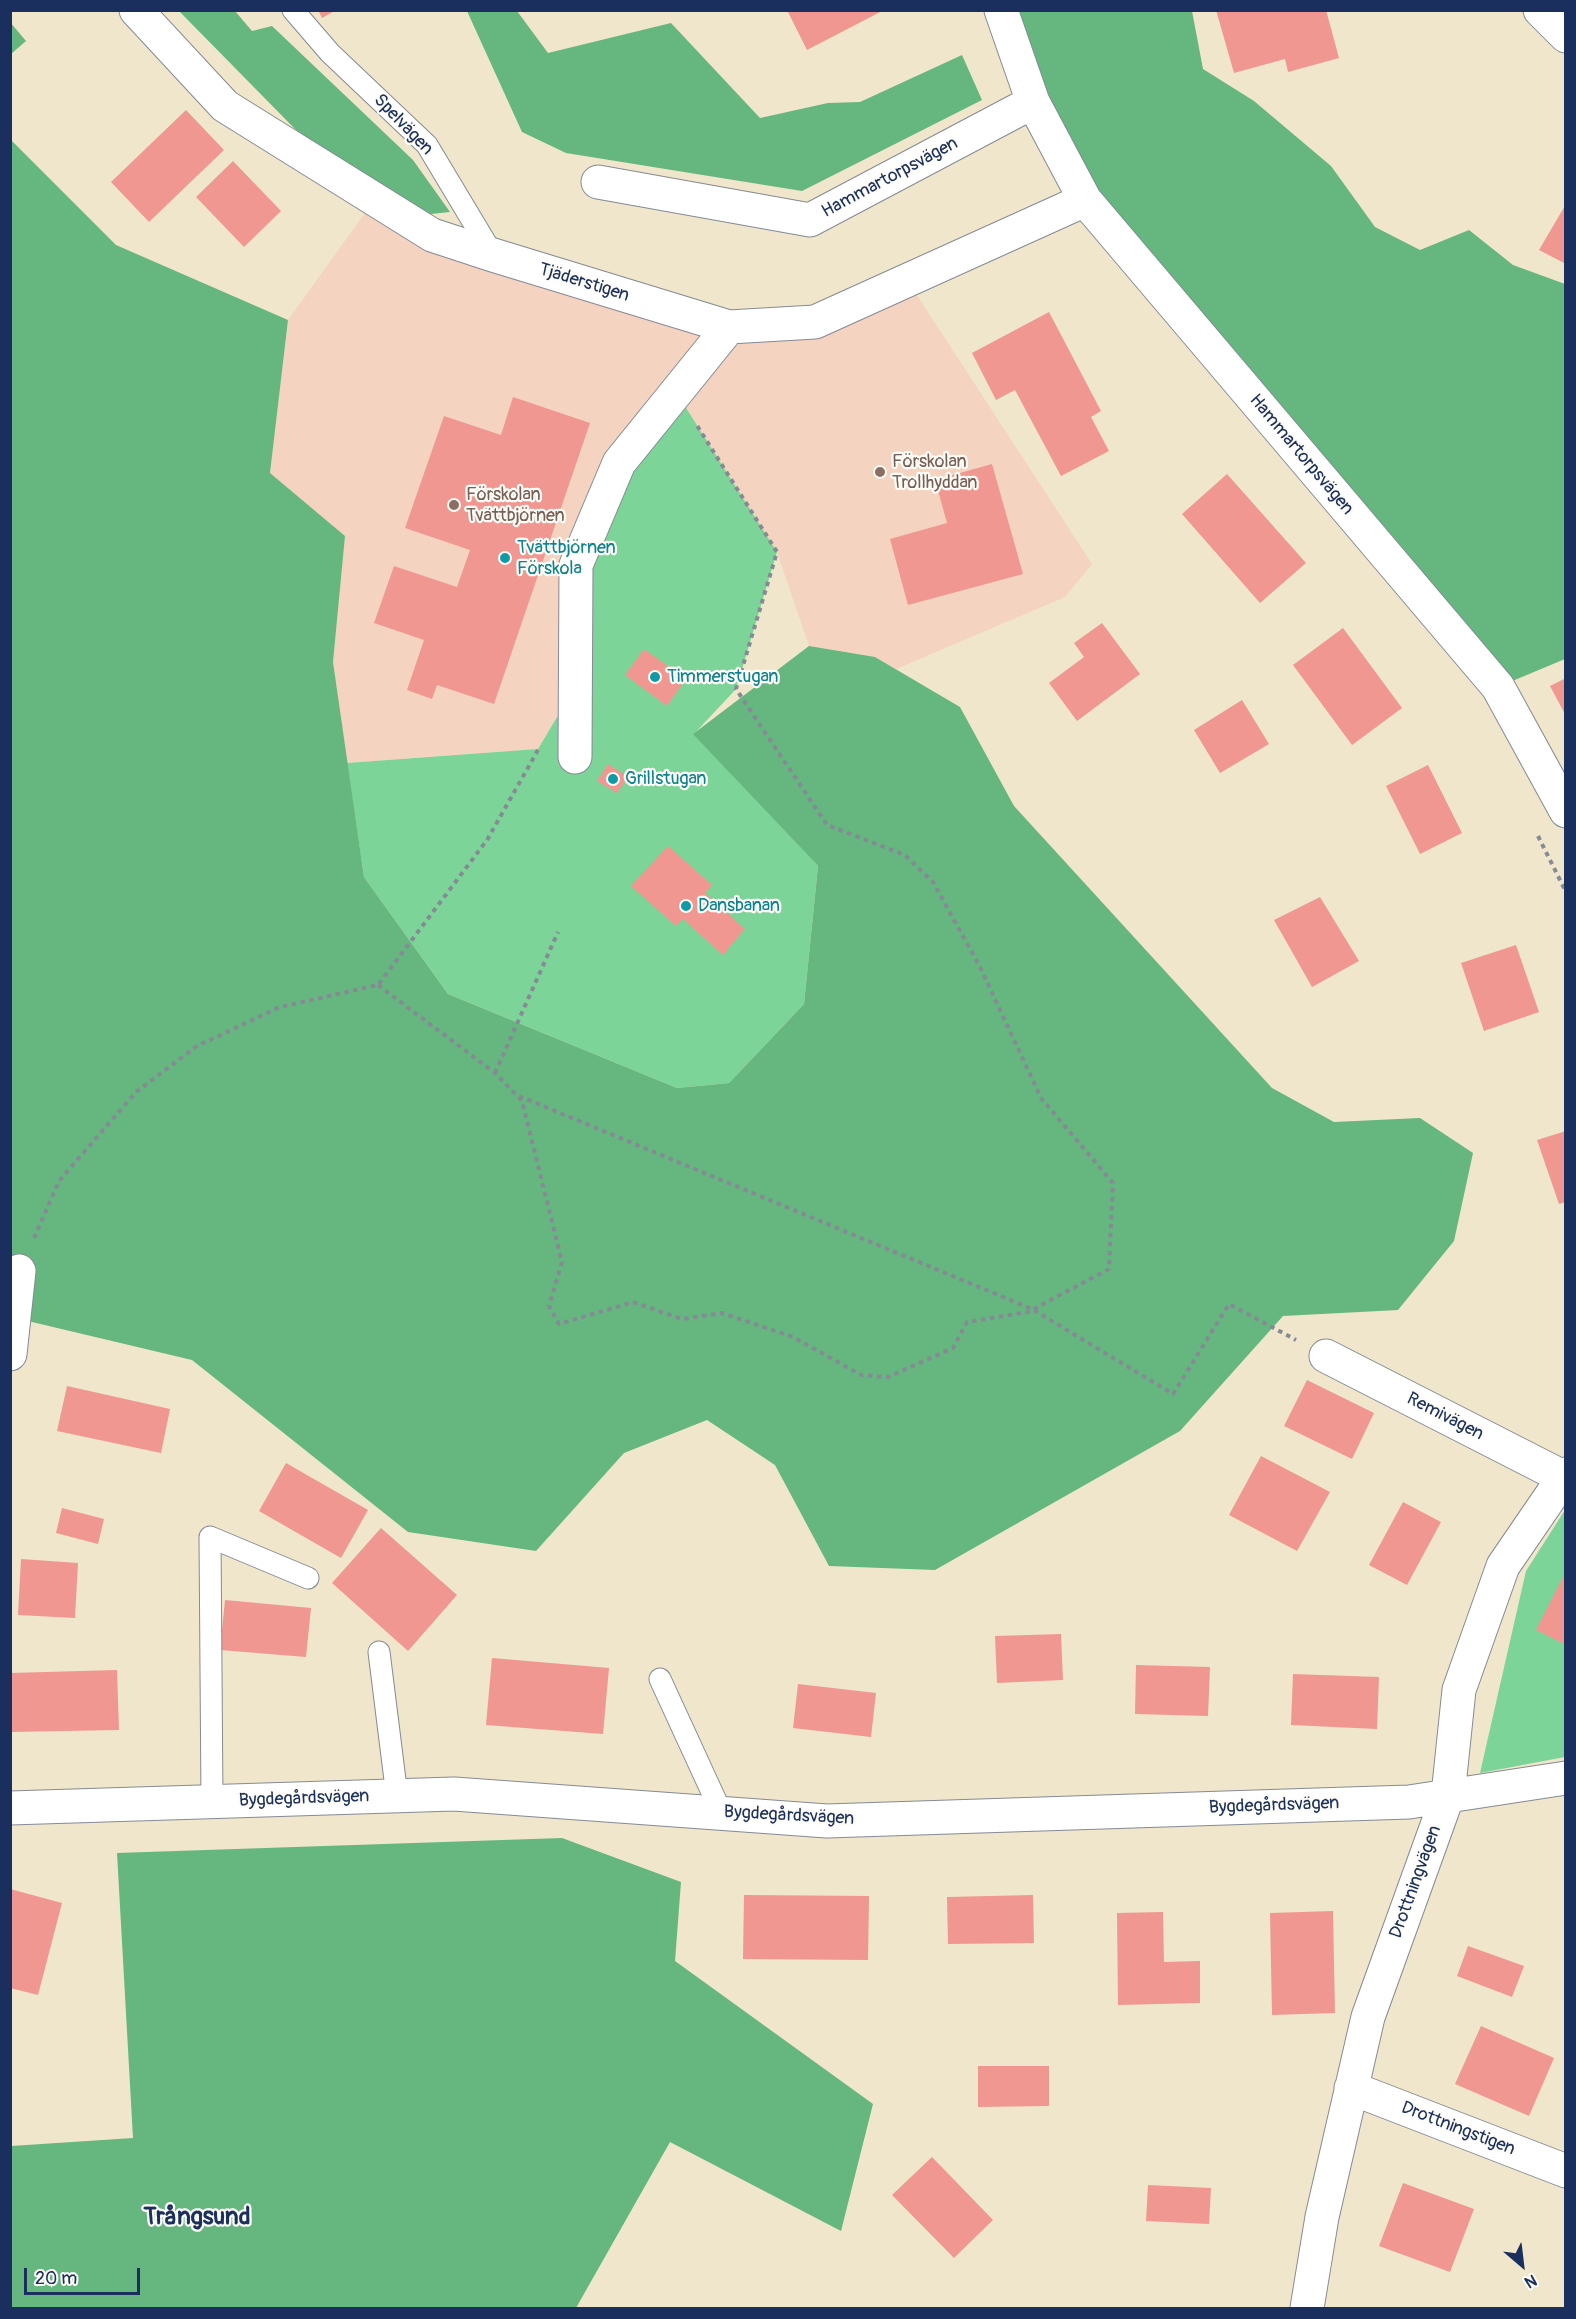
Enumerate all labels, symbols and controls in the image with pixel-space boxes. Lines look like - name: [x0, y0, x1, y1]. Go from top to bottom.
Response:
- street label: Spelvägen: [369, 90, 437, 160]
- street label: Hammartorpsvägen: [818, 133, 962, 223]
- street label: Tjäderstigen: [536, 259, 632, 307]
- street label: Hammartorpsvägen: [1244, 390, 1358, 520]
- place label: Förskolan Trollhyddan: [892, 451, 978, 494]
- marker: Förskolan Trollhyddan: [873, 465, 887, 479]
- place label: Förskolan Tvättbjörnen: [466, 484, 565, 526]
- marker: Förskolan Tvättbjörnen: [447, 498, 461, 512]
- place label: Tvättbjörnen Förskola: [517, 537, 616, 580]
- marker: Tvättbjörnen Förskola: [498, 551, 512, 565]
- place label: Timmerstugan: [667, 666, 778, 688]
- marker: Timmerstugan: [648, 670, 662, 684]
- place label: Grillstugan: [625, 768, 707, 790]
- marker: Grillstugan: [606, 772, 620, 786]
- place label: Dansbanan: [698, 895, 780, 917]
- marker: Dansbanan: [679, 899, 693, 913]
- street label: Remivägen: [1403, 1388, 1487, 1446]
- street label: Bygdegårdsvägen: [238, 1786, 370, 1812]
- street label: Bygdegårdsvägen: [1208, 1793, 1340, 1819]
- street label: Bygdegårdsvägen: [723, 1802, 855, 1830]
- street label: Drottningvägen: [1386, 1823, 1446, 1941]
- street label: Drottningstigen: [1398, 2097, 1518, 2161]
- district label: Trångsund: [144, 2204, 250, 2232]
- north arrow: [1492, 2235, 1552, 2295]
- scale bar: [27, 2256, 142, 2294]
- text: 20 m: [35, 2267, 77, 2290]
- text: N: [1521, 2270, 1540, 2292]

